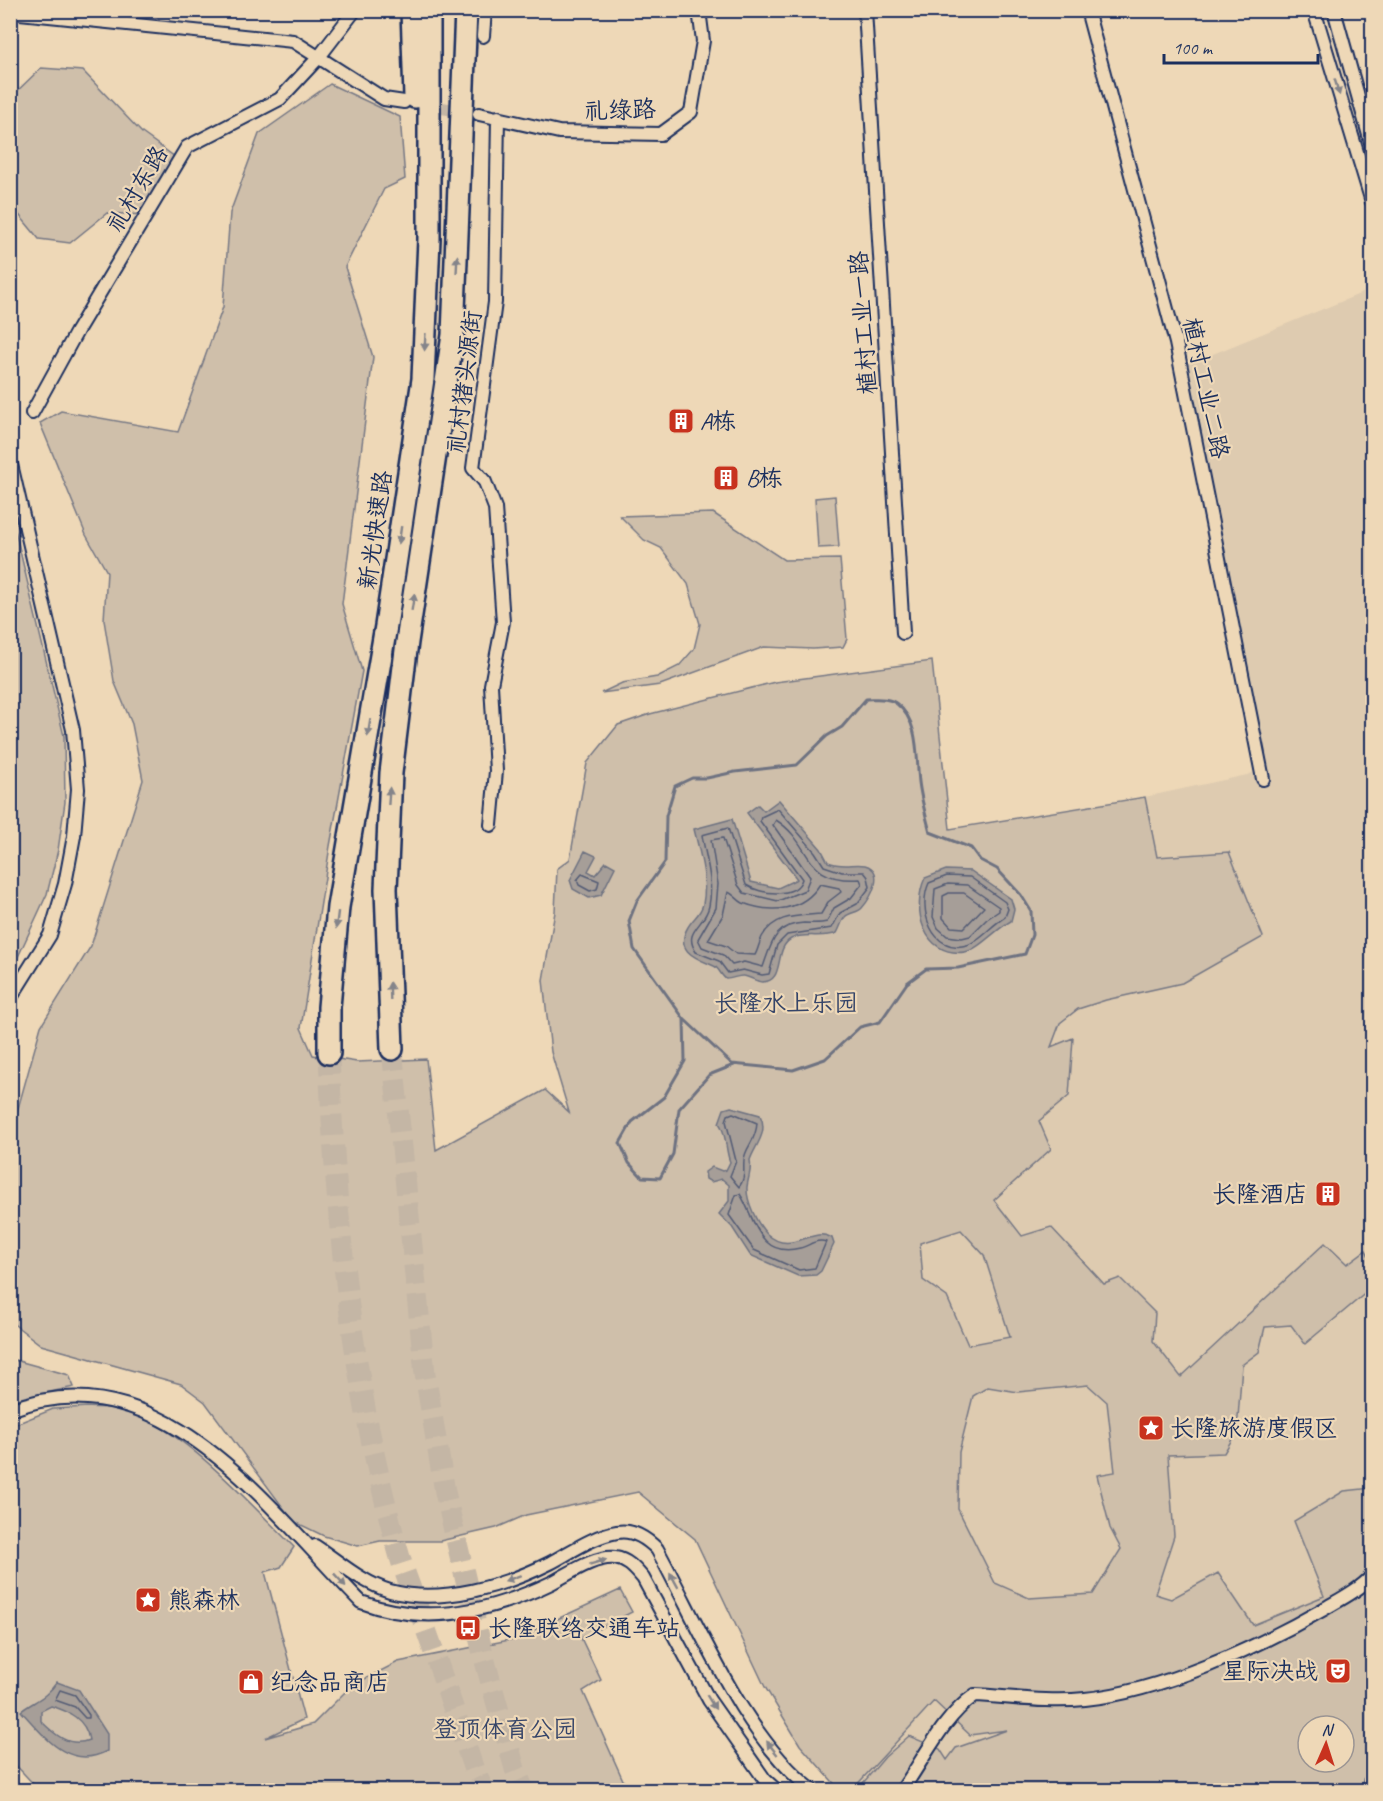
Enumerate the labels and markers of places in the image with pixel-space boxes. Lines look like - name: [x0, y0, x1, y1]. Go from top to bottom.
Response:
- building icon: A栋: [666, 406, 696, 436]
- place label: A栋: [700, 406, 736, 436]
- building icon: B栋: [711, 463, 741, 493]
- place label: B栋: [746, 463, 782, 493]
- place label: 长隆酒店: [1212, 1179, 1308, 1209]
- building icon: 长隆酒店: [1313, 1179, 1343, 1209]
- place icon: 长隆旅游度假区: [1136, 1413, 1166, 1443]
- place label: 长隆旅游度假区: [1170, 1413, 1338, 1443]
- place icon: 熊森林: [133, 1585, 163, 1615]
- place label: 熊森林: [168, 1585, 240, 1615]
- bus stop icon: 长隆联络交通车站: [453, 1613, 483, 1643]
- place label: 长隆联络交通车站: [488, 1613, 680, 1643]
- place label: 星际决战: [1222, 1656, 1318, 1686]
- theatre icon: 星际决战: [1323, 1656, 1353, 1686]
- shop icon: 纪念品商店: [236, 1667, 266, 1697]
- place label: 纪念品商店: [270, 1667, 390, 1697]

